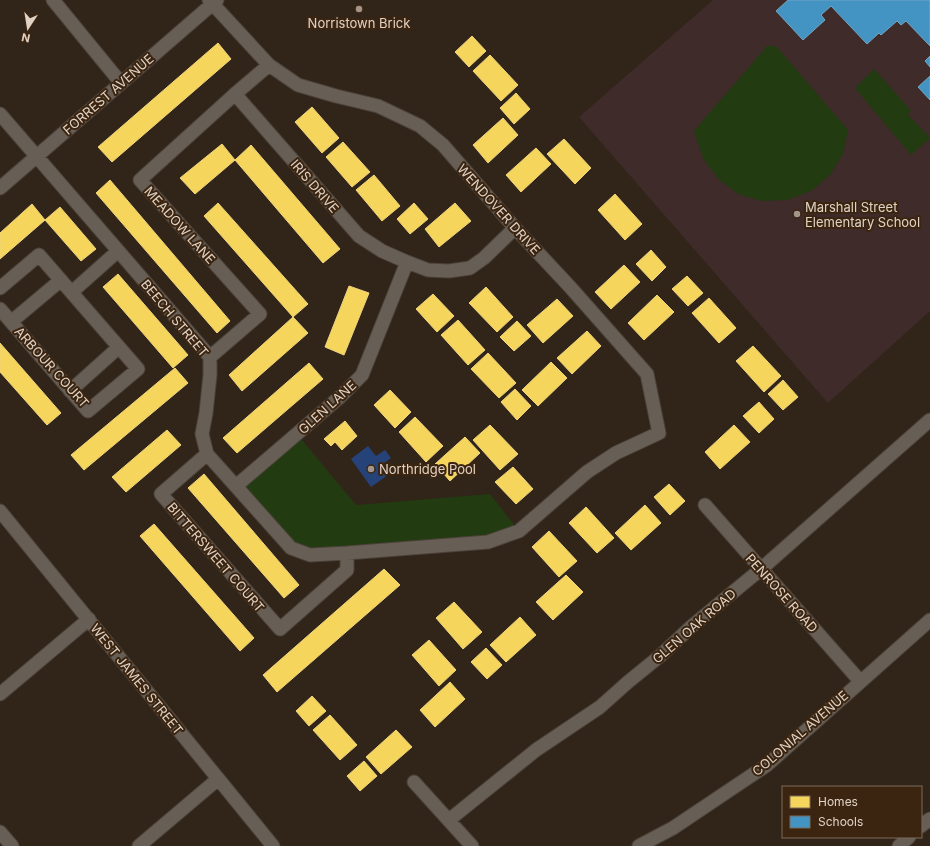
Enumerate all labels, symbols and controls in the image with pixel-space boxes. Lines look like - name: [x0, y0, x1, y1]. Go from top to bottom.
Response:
- marker: Norristown Brick: [354, 4, 364, 14]
- north arrow: [8, 8, 48, 48]
- place label: Norristown Brick: [308, 15, 410, 31]
- text: N: [20, 30, 31, 46]
- street label: FORREST AVENUE: [59, 50, 157, 138]
- street label: IRIS DRIVE: [288, 156, 342, 216]
- street label: WENDOVER DRIVE: [454, 160, 544, 258]
- street label: MEADOW LANE: [141, 183, 219, 267]
- place label: Marshall Street Elementary School: [805, 199, 920, 230]
- marker: Marshall Street Elementary School: [792, 209, 802, 219]
- street label: BEECH STREET: [138, 276, 212, 360]
- street label: ARBOUR COURT: [11, 323, 93, 411]
- street label: GLEN LANE: [295, 377, 359, 437]
- place label: Northridge Pool: [379, 461, 476, 477]
- marker: Northridge Pool: [366, 464, 376, 474]
- street label: BITTERSWEET COURT: [164, 499, 268, 615]
- street label: PENROSE ROAD: [743, 550, 821, 636]
- street label: GLEN OAK ROAD: [649, 585, 739, 667]
- street label: WEST JAMES STREET: [87, 620, 187, 738]
- street label: COLONIAL AVENUE: [749, 687, 851, 779]
- legend: [782, 786, 922, 838]
- text: Homes: [818, 794, 858, 809]
- text: Schools: [818, 814, 863, 829]

